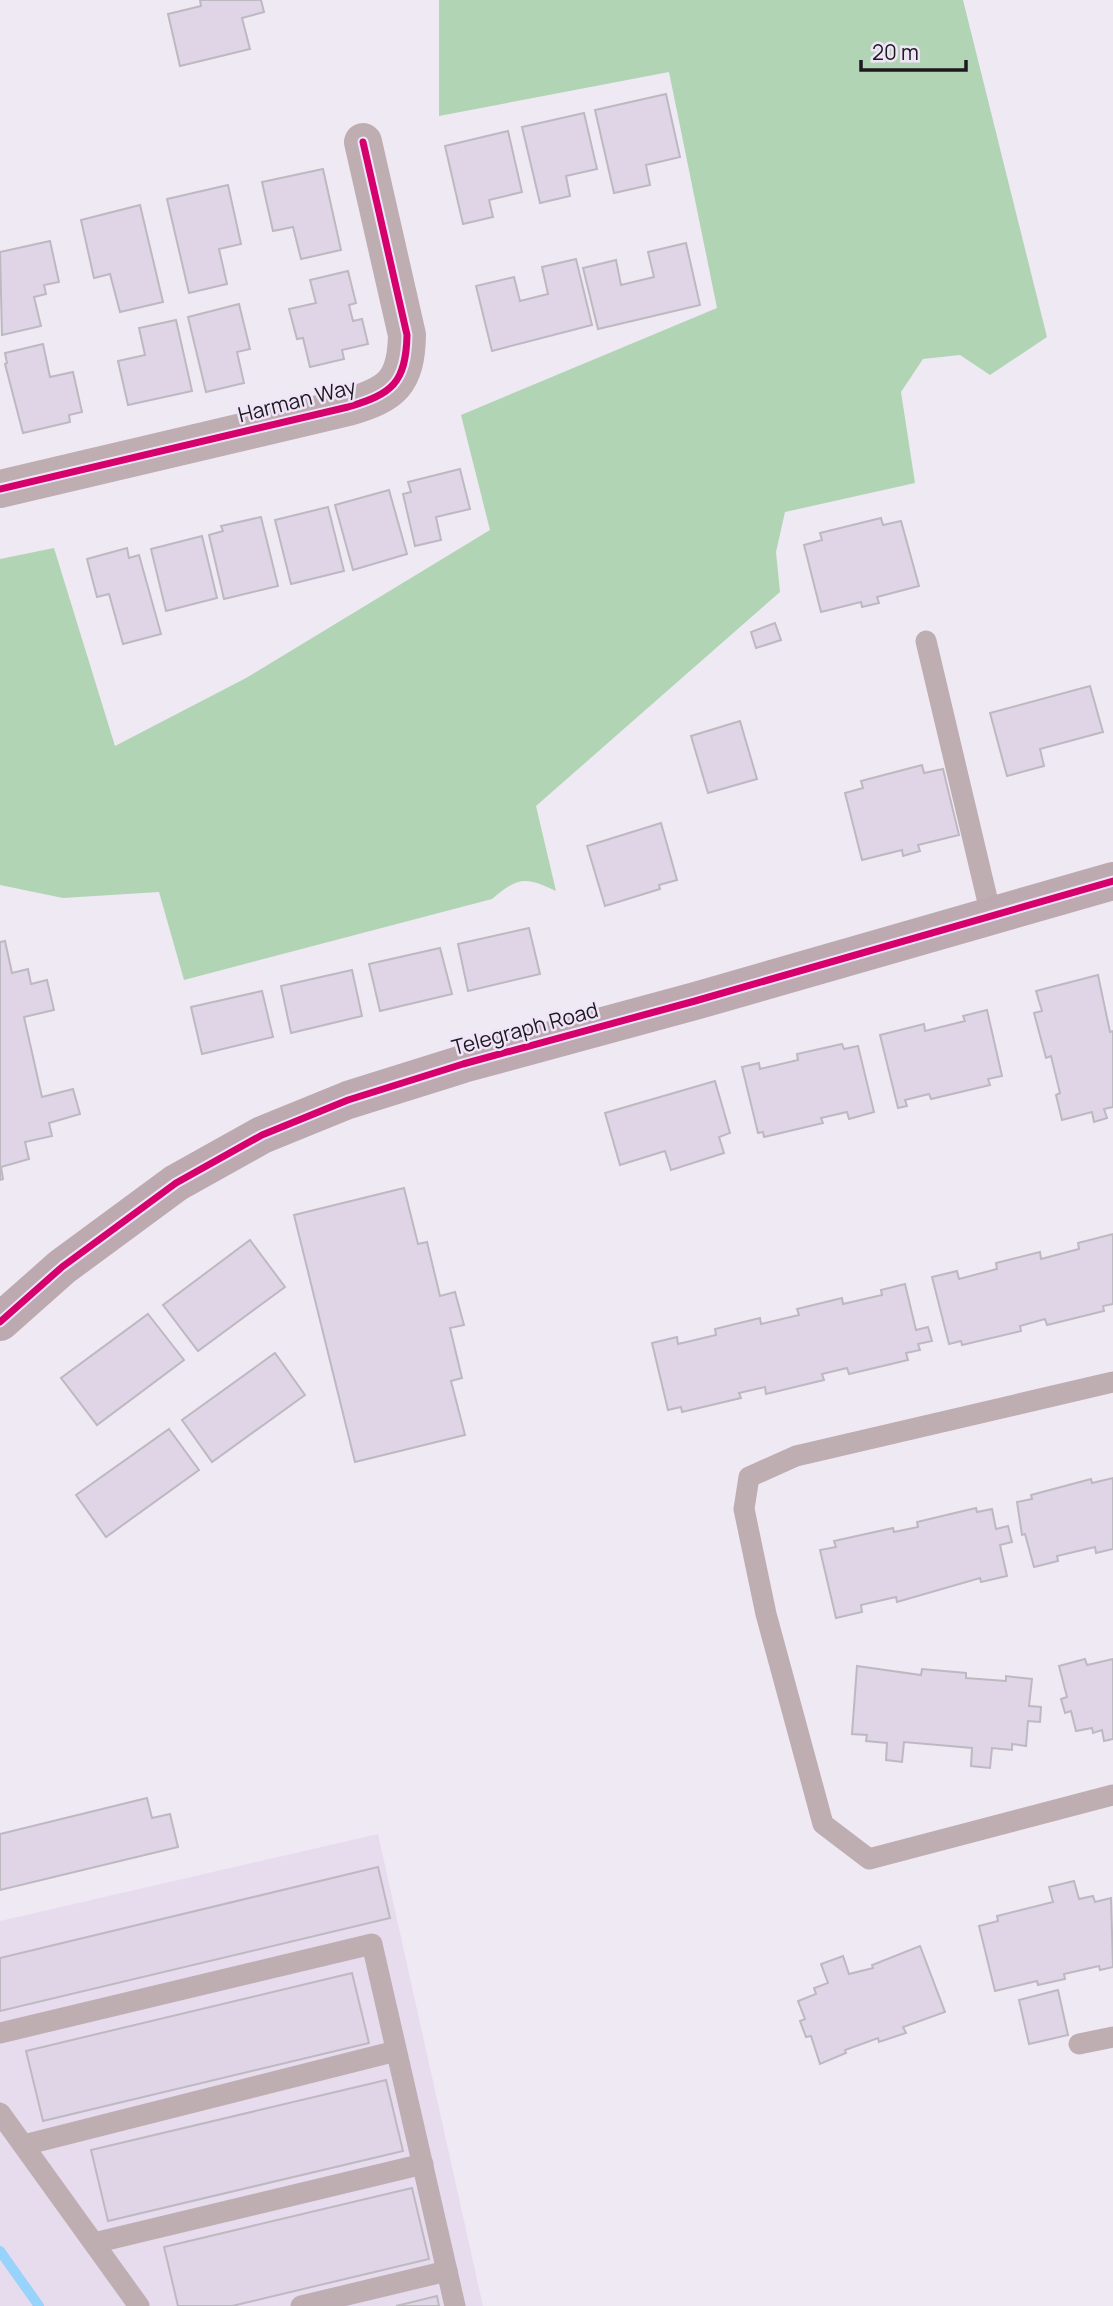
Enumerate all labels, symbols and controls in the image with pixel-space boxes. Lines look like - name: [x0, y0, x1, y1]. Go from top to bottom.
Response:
- scale bar: [861, 28, 966, 72]
- text: 20 m: [872, 38, 919, 66]
- street label: Harman Way: [235, 372, 359, 428]
- street label: Telegraph Road: [448, 995, 601, 1061]

